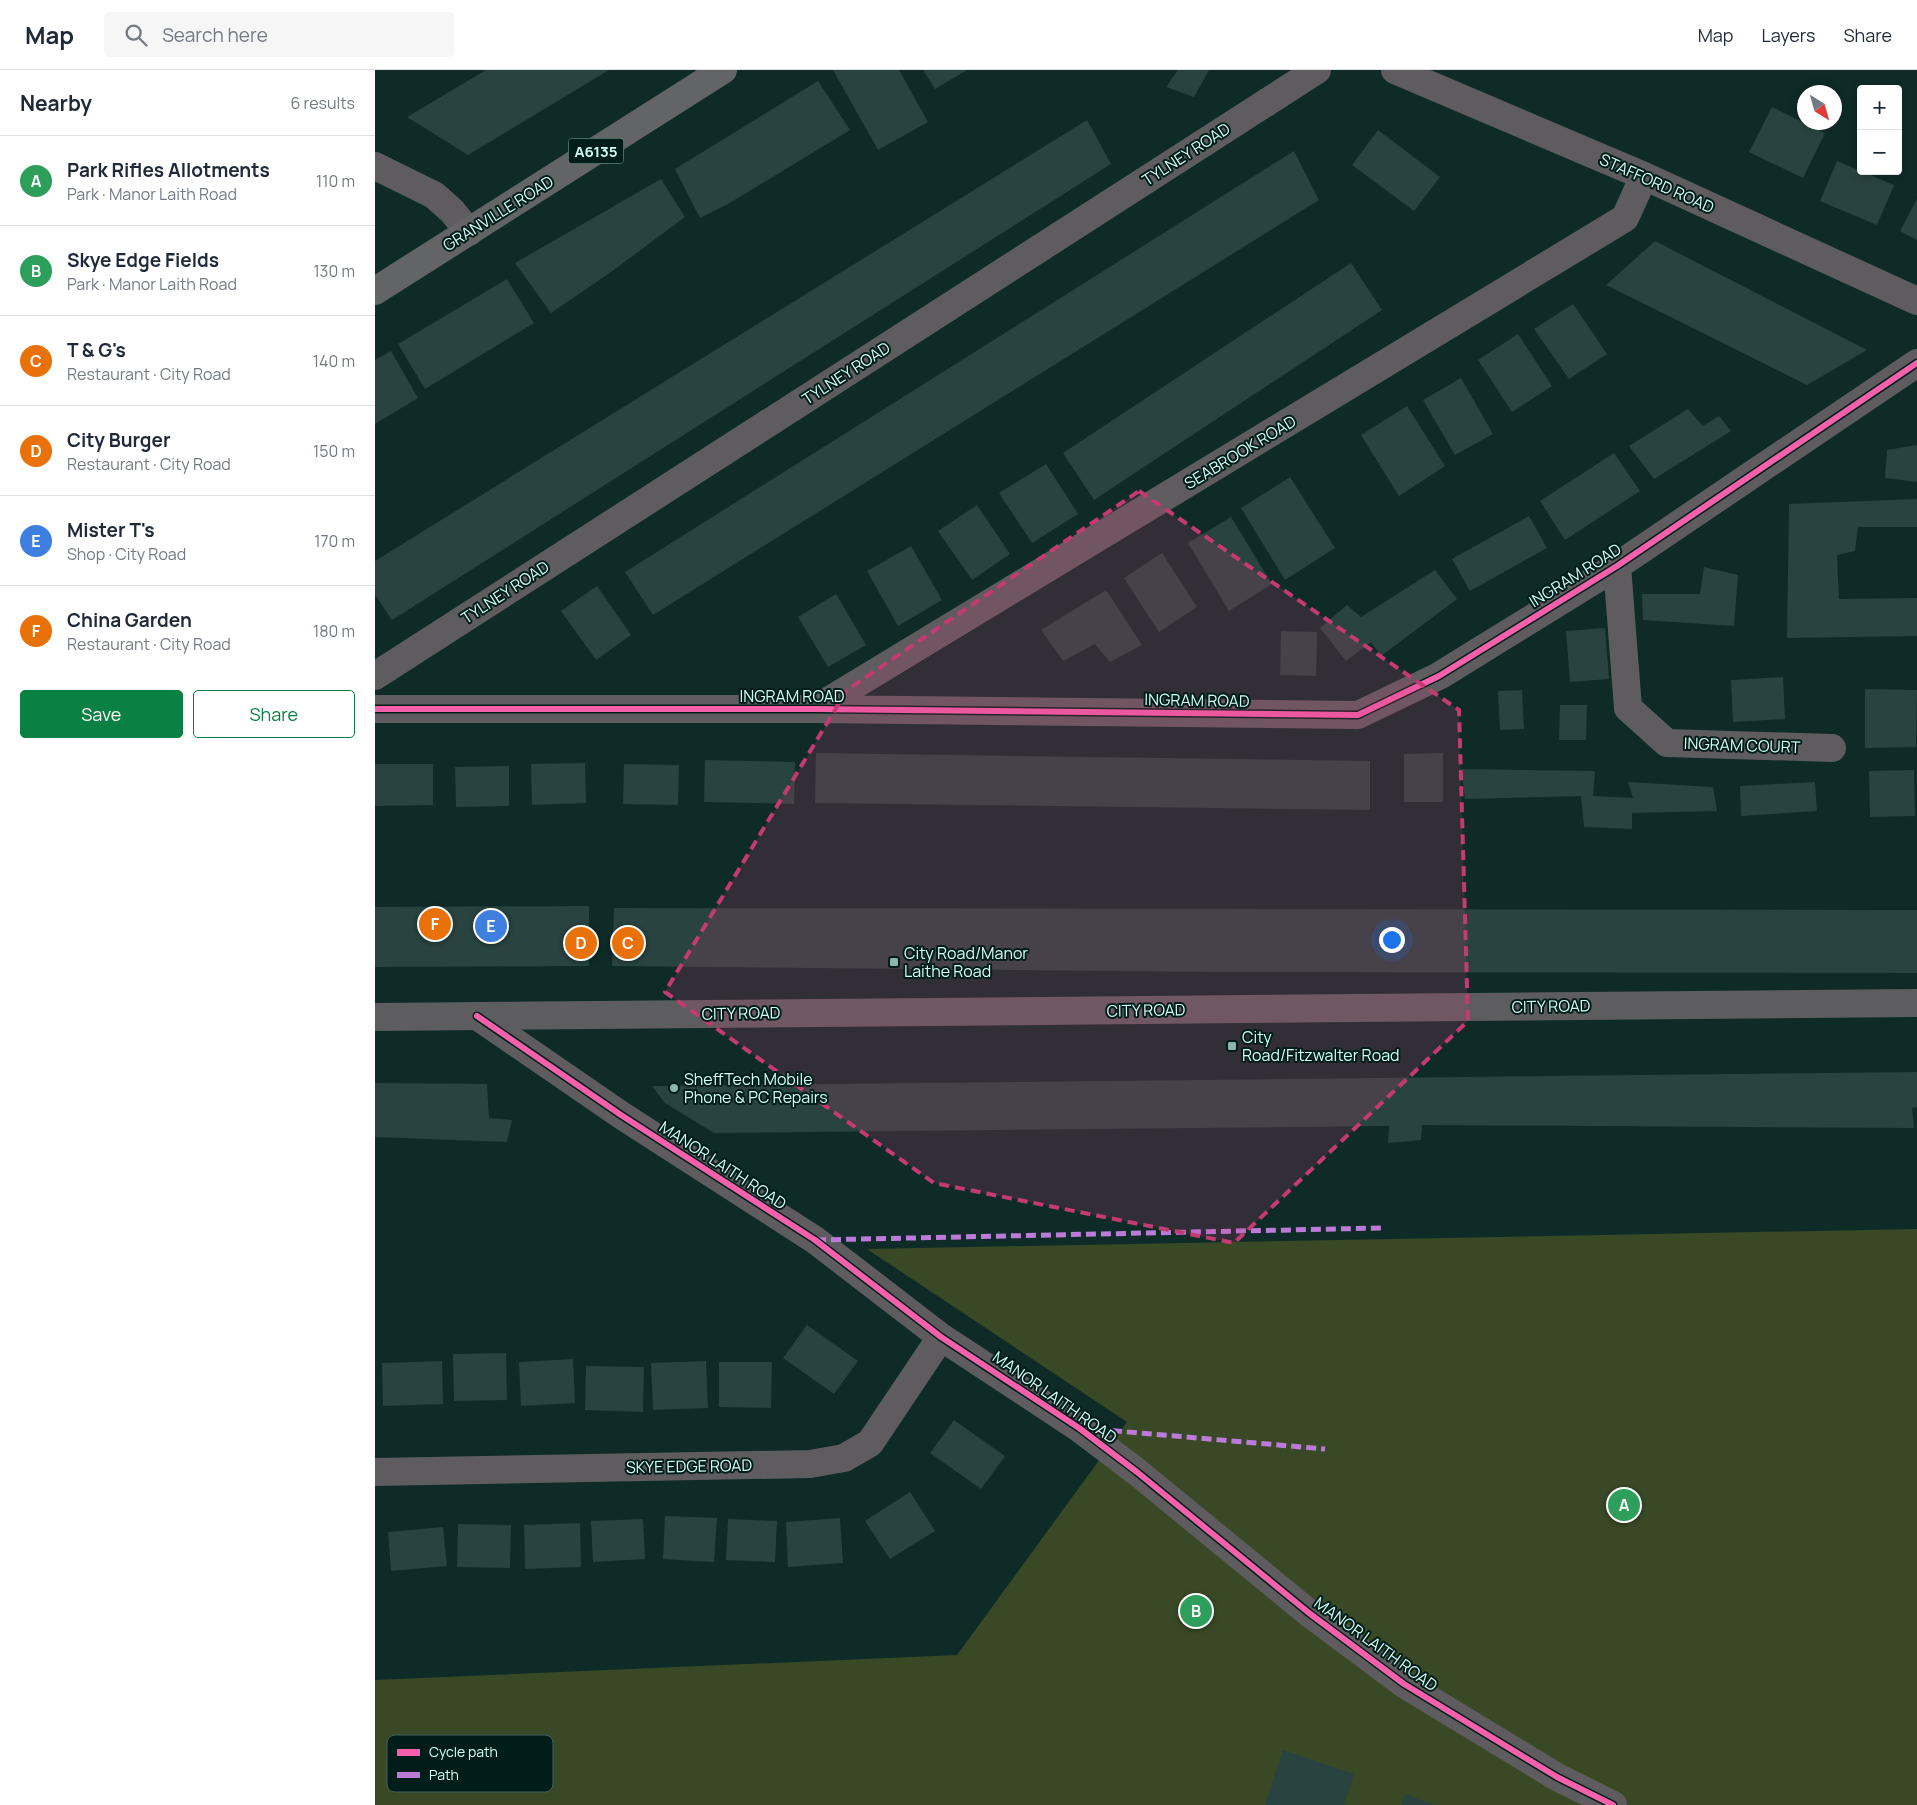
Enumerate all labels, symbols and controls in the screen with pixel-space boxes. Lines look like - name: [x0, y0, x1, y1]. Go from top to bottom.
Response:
- search box: [104, 12, 454, 57]
- text: Map: [25, 18, 74, 51]
- icon: search: [122, 21, 150, 49]
- text: Search here: [162, 22, 268, 48]
- text: Map: [1698, 23, 1733, 47]
- text: Layers: [1761, 23, 1815, 47]
- text: Share: [1843, 23, 1892, 47]
- north arrow: [1797, 85, 1842, 130]
- map controls: [1857, 85, 1902, 175]
- button: +: [1857, 85, 1902, 130]
- text: Nearby: [20, 89, 92, 117]
- text: 6 results: [290, 92, 355, 114]
- street label: TYLNEY ROAD: [1138, 117, 1234, 191]
- button: −: [1857, 130, 1902, 175]
- road number: A6135: [569, 138, 623, 164]
- street label: STAFFORD ROAD: [1596, 148, 1718, 218]
- text: Park Rifles Allotments: [67, 157, 270, 183]
- text: A: [31, 170, 41, 192]
- text: 110 m: [316, 170, 355, 192]
- street label: GRANVILLE ROAD: [438, 170, 558, 256]
- text: Park · Manor Laith Road: [67, 183, 237, 205]
- text: Skye Edge Fields: [67, 247, 219, 273]
- text: B: [31, 260, 41, 282]
- text: 130 m: [313, 260, 355, 282]
- text: Park · Manor Laith Road: [67, 273, 237, 295]
- street label: TYLNEY ROAD: [798, 336, 894, 410]
- text: T & G's: [67, 337, 126, 363]
- text: C: [30, 350, 42, 372]
- text: 140 m: [313, 350, 355, 372]
- text: Restaurant · City Road: [67, 363, 231, 385]
- street label: SEABROOK ROAD: [1180, 410, 1300, 494]
- text: City Burger: [67, 427, 171, 453]
- text: D: [30, 440, 42, 462]
- text: 150 m: [313, 440, 355, 462]
- text: Restaurant · City Road: [67, 453, 231, 475]
- text: Mister T's: [67, 517, 155, 543]
- text: E: [31, 530, 41, 552]
- text: 170 m: [314, 530, 355, 552]
- street label: INGRAM ROAD: [1525, 538, 1626, 612]
- text: Shop · City Road: [67, 543, 186, 565]
- street label: TYLNEY ROAD: [457, 555, 553, 629]
- text: China Garden: [67, 607, 192, 633]
- text: F: [32, 620, 40, 642]
- text: 180 m: [313, 620, 355, 642]
- text: Restaurant · City Road: [67, 633, 231, 655]
- street label: INGRAM ROAD: [739, 685, 845, 707]
- street label: INGRAM ROAD: [1144, 688, 1250, 712]
- button: Save: [20, 690, 183, 738]
- button: Share: [193, 690, 355, 738]
- street label: INGRAM COURT: [1683, 732, 1801, 758]
- pin: F: [419, 905, 451, 943]
- pin: E: [475, 907, 507, 945]
- pin: D: [565, 924, 597, 962]
- pin: C: [612, 924, 644, 962]
- your location: [1379, 927, 1405, 953]
- place label: City Road/Manor Laithe Road: [904, 942, 1028, 982]
- marker: City Road/Manor Laithe Road: [888, 956, 900, 968]
- street label: CITY ROAD: [1511, 994, 1591, 1018]
- street label: CITY ROAD: [1106, 998, 1186, 1022]
- street label: CITY ROAD: [701, 1001, 781, 1025]
- place label: City Road/Fitzwalter Road: [1242, 1026, 1400, 1066]
- marker: City Road/Fitzwalter Road: [1226, 1040, 1238, 1052]
- place label: SheffTech Mobile Phone & PC Repairs: [684, 1068, 828, 1108]
- marker: SheffTech Mobile Phone & PC Repairs: [668, 1082, 680, 1094]
- street label: MANOR LAITH ROAD: [655, 1116, 791, 1214]
- street label: MANOR LAITH ROAD: [988, 1346, 1122, 1448]
- street label: SKYE EDGE ROAD: [626, 1454, 753, 1478]
- pin: A: [1608, 1486, 1640, 1524]
- pin: B: [1180, 1592, 1212, 1630]
- street label: MANOR LAITH ROAD: [1310, 1592, 1442, 1696]
- legend: [387, 1735, 553, 1792]
- text: Cycle path: [429, 1742, 498, 1761]
- text: Path: [429, 1765, 459, 1784]

